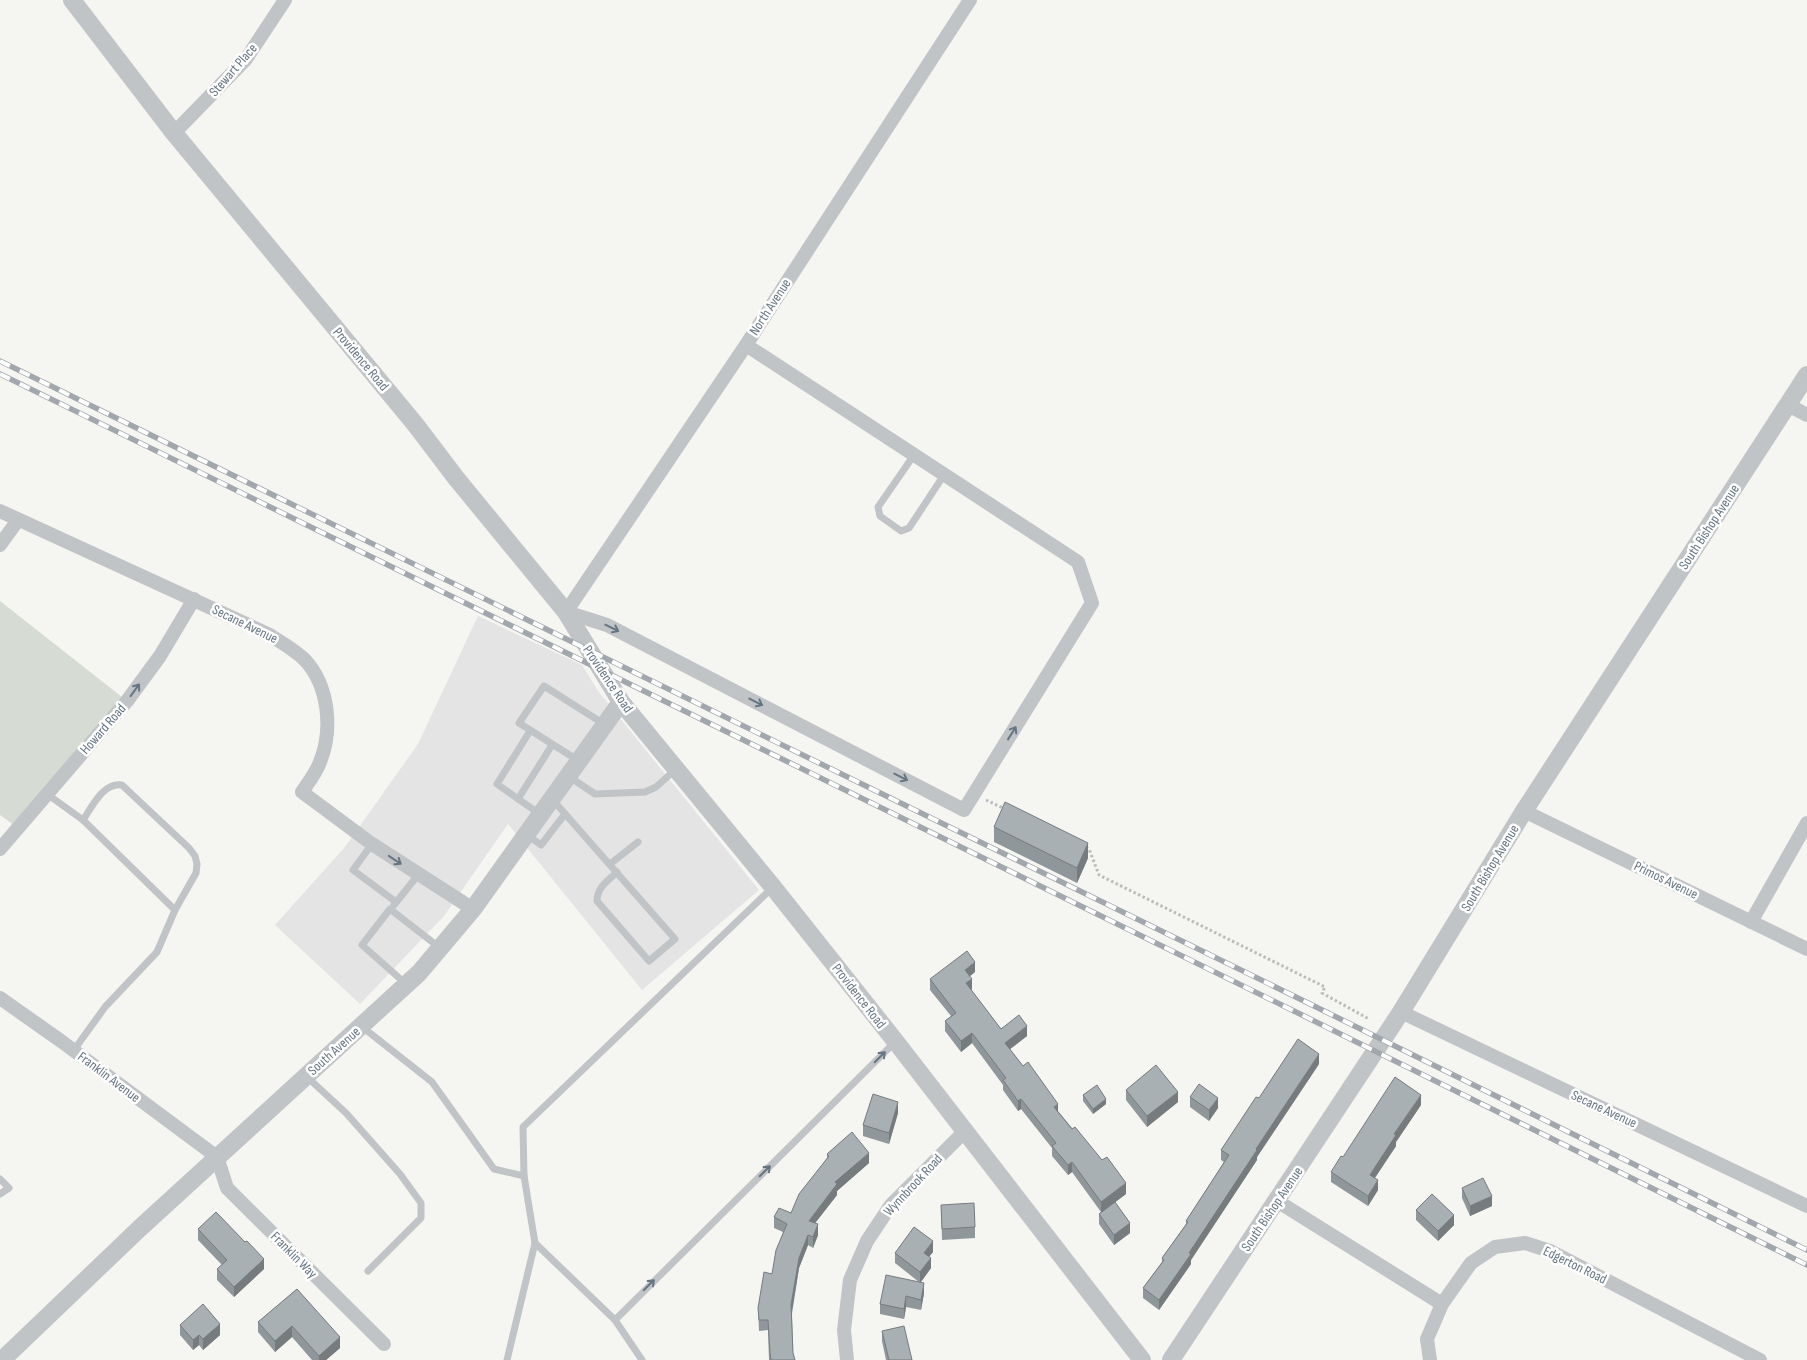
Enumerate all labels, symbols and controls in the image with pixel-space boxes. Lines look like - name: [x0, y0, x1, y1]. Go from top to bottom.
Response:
- street label: Stewart Place: [205, 40, 261, 100]
- street label: North Avenue: [745, 276, 795, 338]
- street label: Providence Road: [330, 324, 393, 394]
- street label: South Bishop Avenue: [1675, 481, 1743, 573]
- street label: Secane Avenue: [210, 601, 280, 647]
- one-way arrow: [604, 623, 619, 633]
- street label: Providence Road: [579, 642, 637, 716]
- one-way arrow: [130, 683, 140, 697]
- one-way arrow: [749, 697, 764, 707]
- street label: Howard Road: [77, 700, 130, 758]
- one-way arrow: [1008, 726, 1018, 740]
- one-way arrow: [893, 772, 908, 782]
- street label: South Bishop Avenue: [1457, 822, 1523, 914]
- one-way arrow: [388, 854, 402, 865]
- street label: Primos Avenue: [1631, 857, 1701, 903]
- street label: Providence Road: [828, 960, 890, 1032]
- street label: South Avenue: [304, 1023, 364, 1079]
- street label: Franklin Avenue: [74, 1048, 144, 1106]
- one-way arrow: [874, 1051, 887, 1063]
- street label: Secane Avenue: [1568, 1086, 1640, 1132]
- street label: Wynnbrook Road: [880, 1150, 946, 1220]
- street label: South Bishop Avenue: [1238, 1164, 1306, 1254]
- one-way arrow: [759, 1165, 771, 1177]
- street label: Franklin Way: [267, 1228, 321, 1282]
- street label: Edgerton Road: [1541, 1242, 1610, 1288]
- one-way arrow: [643, 1279, 655, 1292]

